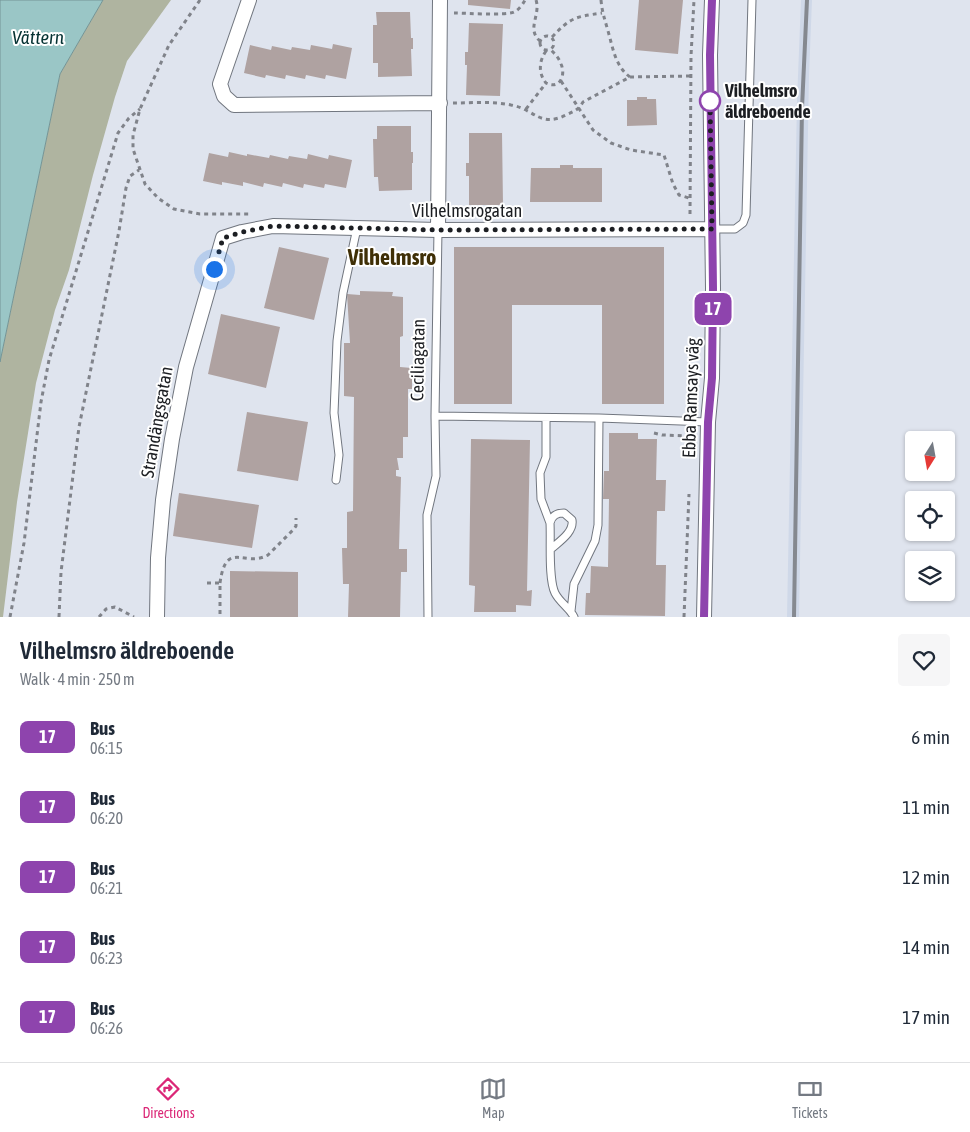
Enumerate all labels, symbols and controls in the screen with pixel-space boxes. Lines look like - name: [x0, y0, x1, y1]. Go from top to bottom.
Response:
- water label: Vättern: [12, 26, 64, 48]
- place label: Vilhelmsro äldreboende: [724, 80, 811, 122]
- marker: Vilhelmsro äldreboende: [699, 90, 721, 112]
- street label: Vilhelmsrogatan: [412, 200, 522, 221]
- district label: Vilhelmsro: [347, 244, 436, 270]
- your location: [202, 257, 227, 282]
- line badge: 17: [690, 293, 736, 325]
- text: 17: [705, 298, 721, 319]
- street label: Ceciliagatan: [406, 319, 429, 401]
- street label: Ebba Ramsays väg: [678, 337, 703, 458]
- street label: Strandängsgatan: [136, 365, 177, 479]
- north arrow: [905, 431, 955, 481]
- map controls: [905, 431, 955, 601]
- button: locate: [905, 491, 955, 541]
- button: layers: [905, 551, 955, 601]
- button: heart: [898, 634, 950, 686]
- text: Vilhelmsro äldreboende: [20, 637, 234, 664]
- text: Walk · 4 min · 250 m: [20, 670, 134, 688]
- text: Bus: [90, 717, 115, 739]
- text: 17: [39, 726, 56, 747]
- text: 6 min: [911, 726, 950, 748]
- text: 06:15: [90, 739, 123, 757]
- text: Bus: [90, 787, 115, 809]
- text: 17: [39, 796, 56, 817]
- text: 11 min: [902, 796, 950, 818]
- text: 06:20: [90, 809, 123, 827]
- text: Bus: [90, 857, 115, 879]
- text: 17: [39, 866, 56, 887]
- text: 12 min: [902, 866, 950, 888]
- text: 06:21: [90, 879, 123, 897]
- text: Bus: [90, 927, 115, 949]
- text: 17: [39, 936, 56, 957]
- text: 14 min: [902, 936, 950, 958]
- text: 06:23: [90, 949, 123, 967]
- text: Bus: [90, 997, 115, 1019]
- text: 17: [39, 1006, 56, 1027]
- text: 17 min: [902, 1006, 950, 1028]
- text: 06:26: [90, 1019, 123, 1037]
- tab: Directions: [142, 1075, 195, 1121]
- tab: Map: [479, 1075, 507, 1121]
- tab: Tickets: [792, 1075, 828, 1121]

